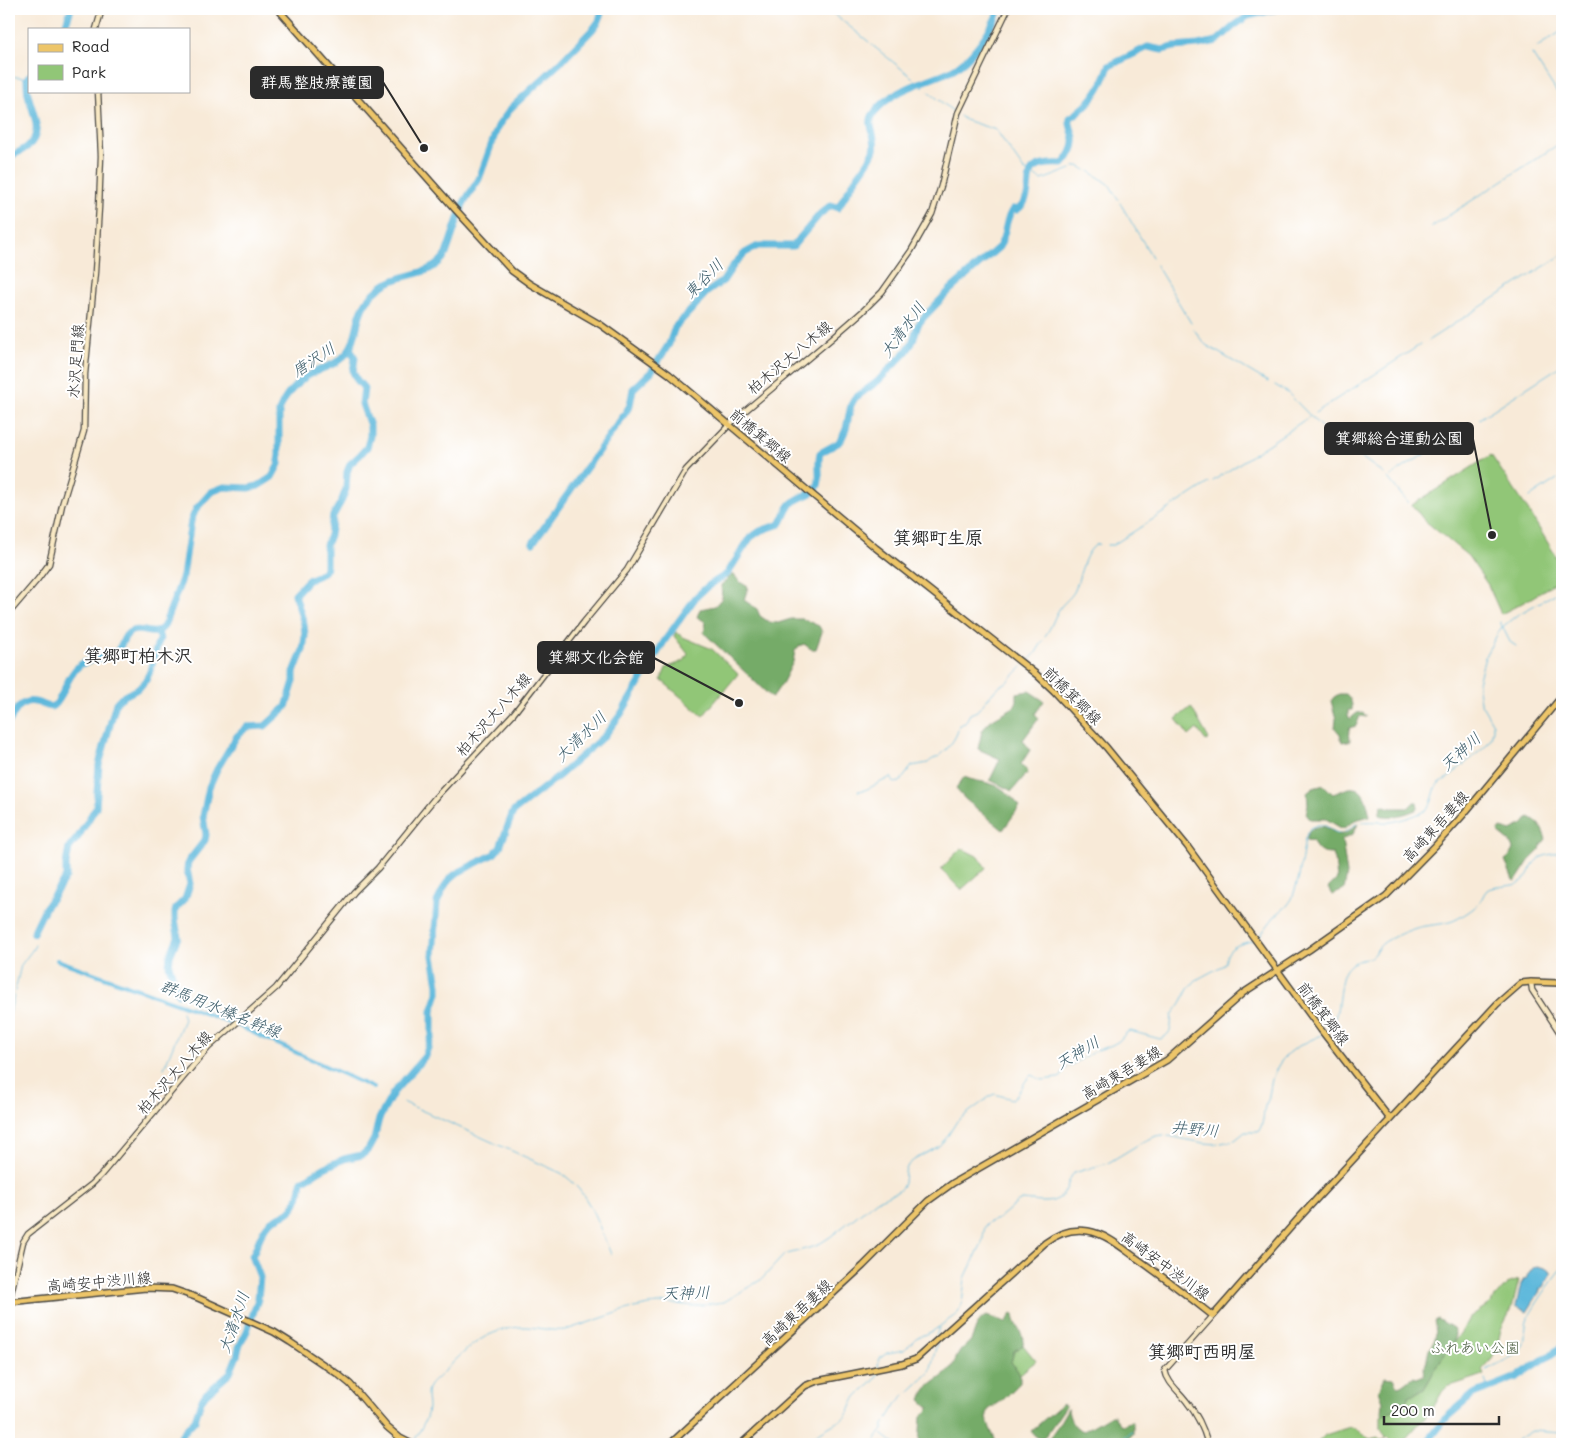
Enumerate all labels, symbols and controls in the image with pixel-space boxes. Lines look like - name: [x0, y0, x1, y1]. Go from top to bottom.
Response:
- legend: [28, 28, 190, 92]
- text: Road: [72, 36, 109, 56]
- text: Park: [72, 62, 106, 82]
- callout: 群馬整肢療護園: [251, 67, 383, 98]
- text: 群馬整肢療護園: [261, 71, 373, 92]
- water label: 東谷川: [679, 254, 727, 302]
- water label: 大清水川: [875, 297, 929, 361]
- street label: 柏木沢大八木線: [742, 316, 836, 398]
- street label: 水沢足門線: [62, 323, 88, 399]
- water label: 唐沢川: [287, 337, 339, 381]
- street label: 前橋箕郷線: [726, 403, 796, 467]
- callout: 箕郷総合運動公園: [1325, 423, 1473, 454]
- text: 箕郷総合運動公園: [1335, 427, 1463, 448]
- district label: 箕郷町生原: [893, 525, 983, 549]
- callout: 箕郷文化会館: [538, 642, 654, 673]
- district label: 箕郷町柏木沢: [84, 643, 192, 667]
- text: 箕郷文化会館: [548, 646, 644, 667]
- street label: 前橋箕郷線: [1039, 661, 1107, 729]
- street label: 柏木沢大八木線: [451, 668, 535, 760]
- water label: 大清水川: [550, 706, 610, 766]
- water label: 天神川: [1435, 727, 1485, 775]
- street label: 高崎東吾妻線: [1397, 786, 1473, 866]
- water label: 群馬用水榛名幹線: [158, 974, 285, 1042]
- street label: 前橋箕郷線: [1293, 977, 1355, 1049]
- street label: 柏木沢大八木線: [132, 1026, 216, 1118]
- water label: 天神川: [1051, 1031, 1103, 1073]
- street label: 高崎東吾妻線: [1077, 1040, 1165, 1104]
- water label: 井野川: [1170, 1115, 1220, 1141]
- street label: 高崎安中渋川線: [1118, 1226, 1214, 1304]
- street label: 高崎安中渋川線: [46, 1266, 152, 1296]
- street label: 高崎東吾妻線: [756, 1274, 836, 1350]
- water label: 天神川: [662, 1281, 710, 1303]
- water label: 大清水川: [213, 1288, 253, 1356]
- park label: ふれあい公園: [1430, 1337, 1520, 1357]
- district label: 箕郷町西明屋: [1148, 1339, 1256, 1363]
- scale bar: [1384, 1393, 1498, 1425]
- text: 200 m: [1391, 1400, 1435, 1420]

